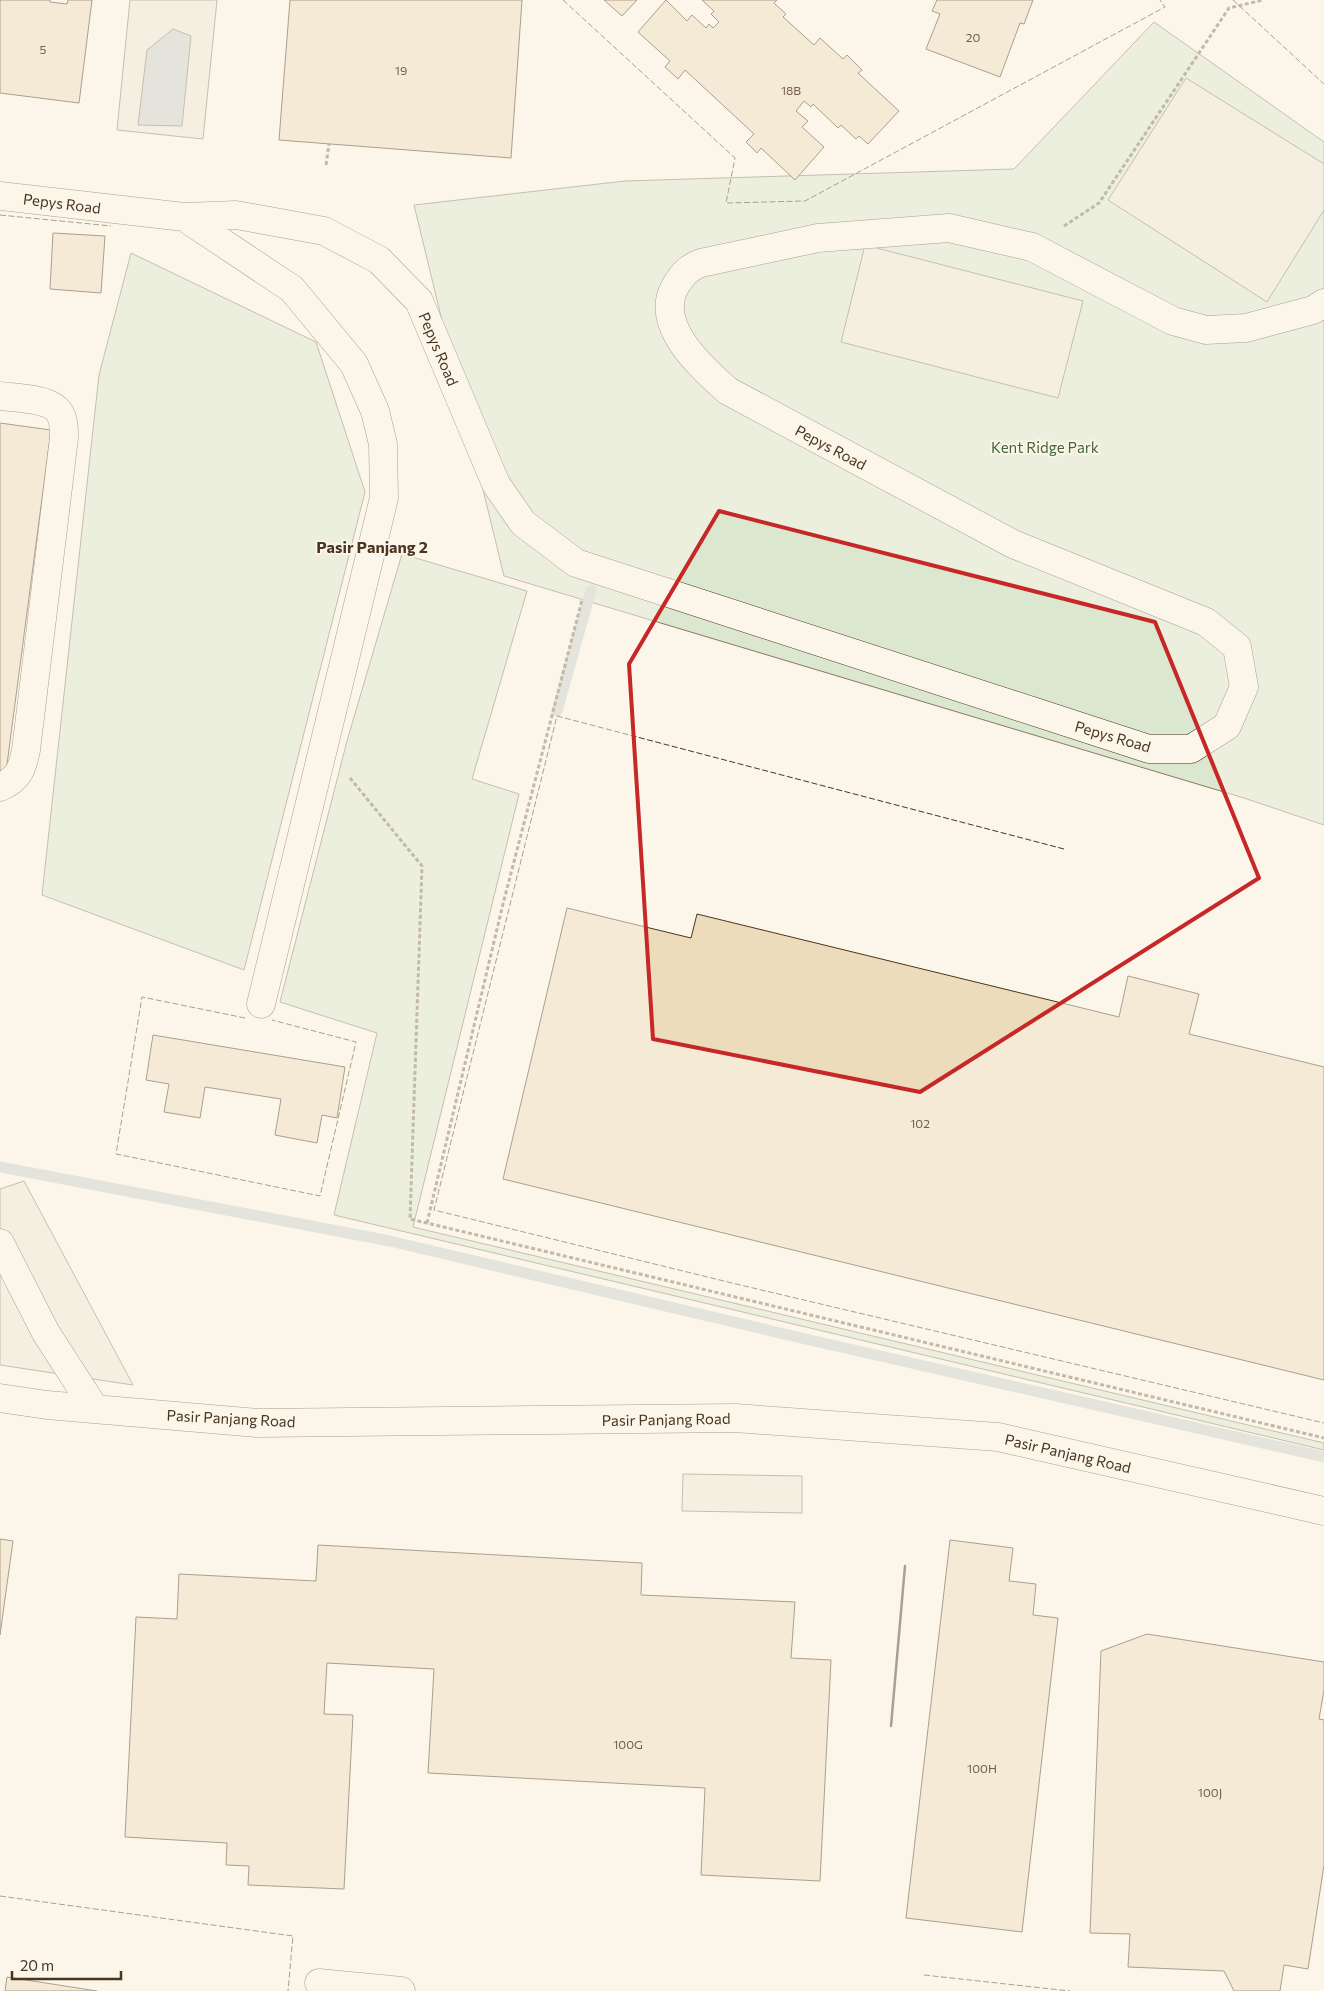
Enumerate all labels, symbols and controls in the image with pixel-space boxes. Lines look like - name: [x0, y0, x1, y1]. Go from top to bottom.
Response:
- house number: 20: [966, 30, 980, 44]
- house number: 5: [40, 42, 47, 56]
- house number: 19: [395, 63, 407, 77]
- house number: 18B: [781, 83, 801, 97]
- street label: Pepys Road: [22, 189, 102, 217]
- street label: Pepys Road: [415, 310, 463, 388]
- street label: Pepys Road: [792, 421, 870, 473]
- park label: Kent Ridge Park: [991, 438, 1099, 456]
- district label: Pasir Panjang 2: [316, 537, 428, 556]
- street label: Pepys Road: [1073, 717, 1153, 755]
- house number: 102: [910, 1116, 930, 1130]
- street label: Pasir Panjang Road: [166, 1406, 296, 1430]
- street label: Pasir Panjang Road: [601, 1409, 731, 1429]
- street label: Pasir Panjang Road: [1003, 1430, 1133, 1476]
- house number: 100G: [613, 1737, 643, 1751]
- house number: 100H: [967, 1761, 997, 1775]
- house number: 100J: [1198, 1785, 1222, 1800]
- scale bar: [12, 1948, 121, 1980]
- text: 20 m: [20, 1956, 54, 1974]

